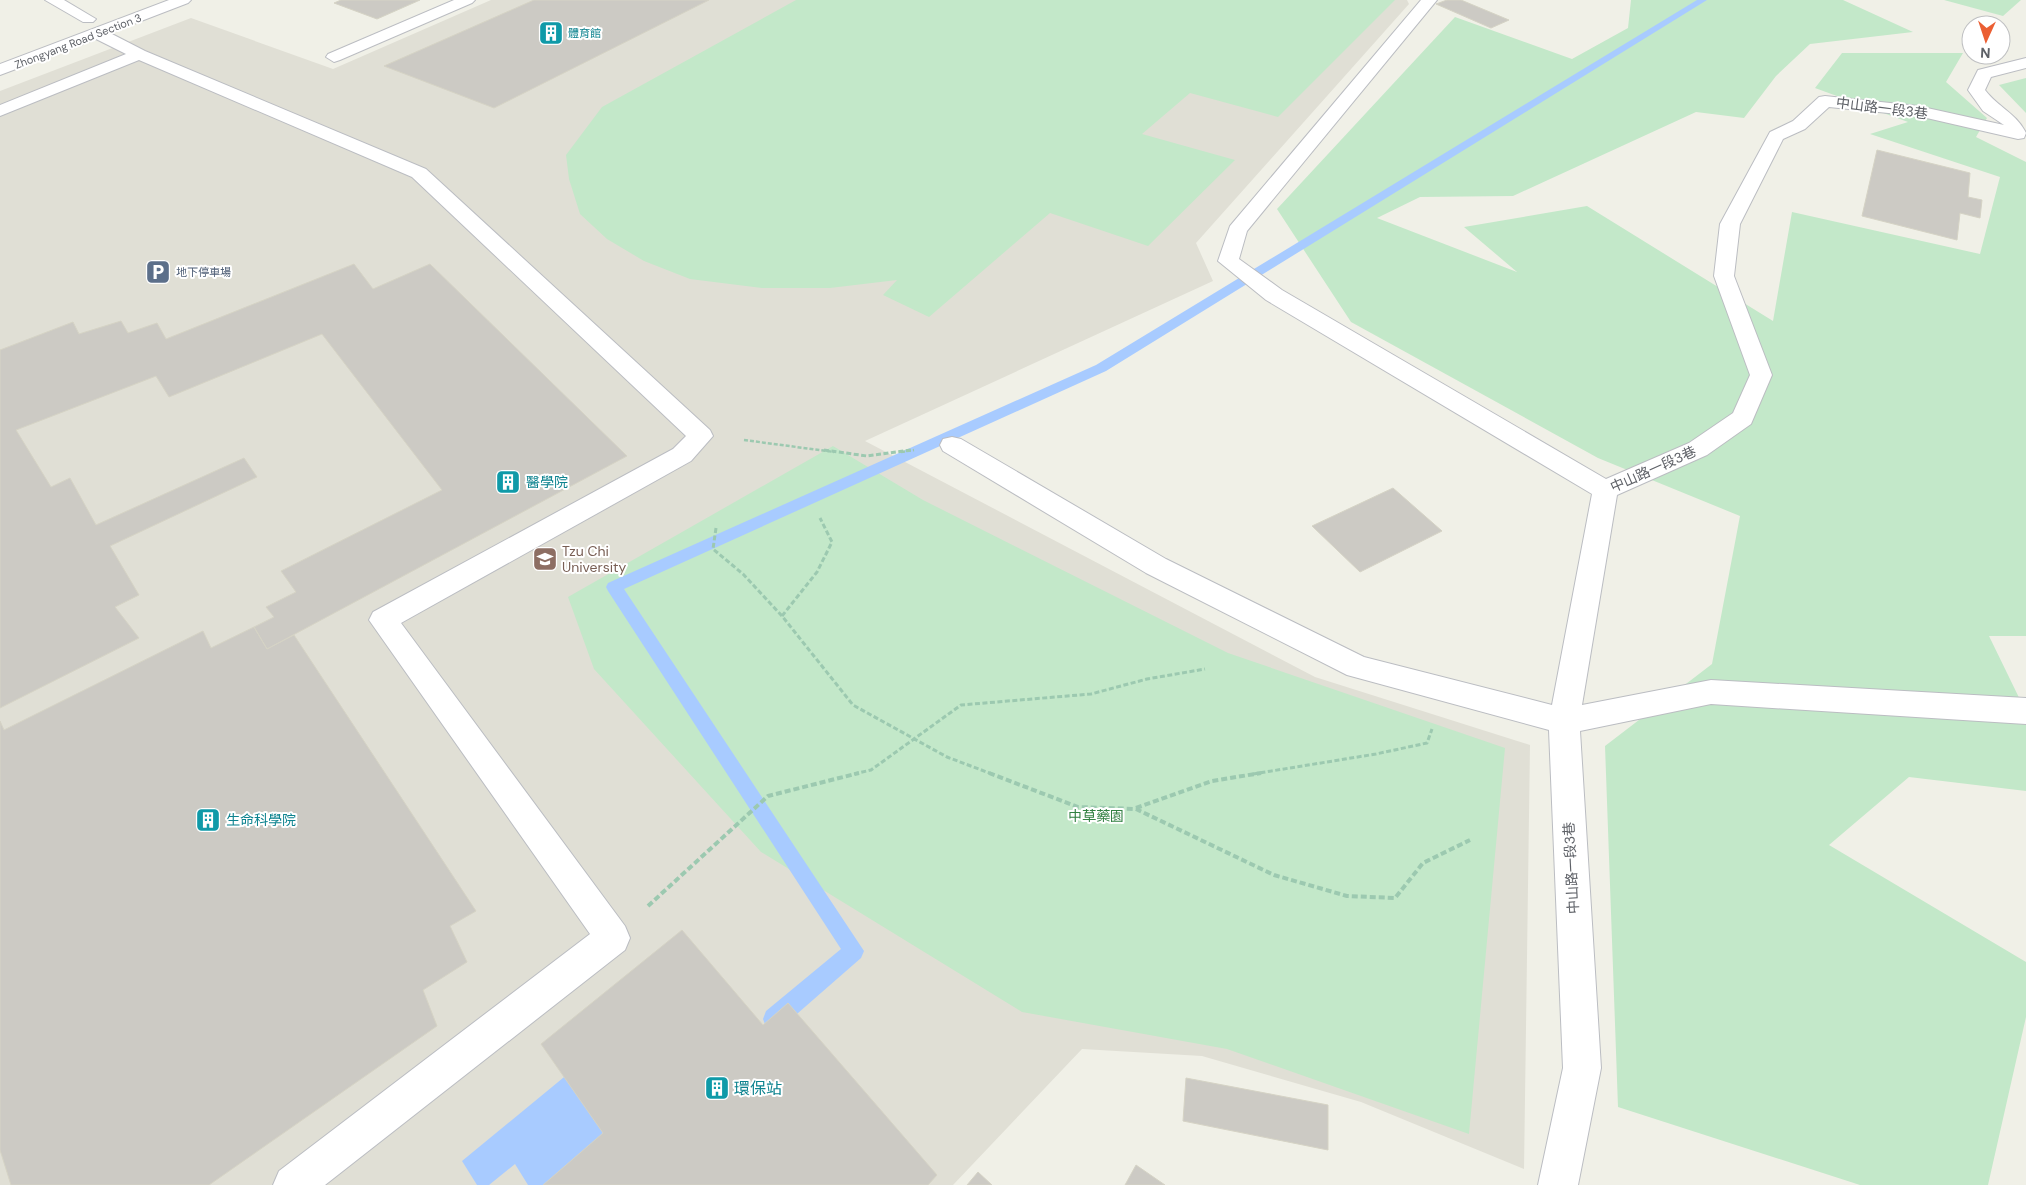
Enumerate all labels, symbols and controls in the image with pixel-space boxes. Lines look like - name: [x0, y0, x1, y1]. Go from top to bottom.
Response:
- street label: Zhongyang Road Section 3: [13, 10, 143, 72]
- north arrow: [1961, 15, 2011, 65]
- building icon: 體育館: [538, 20, 564, 46]
- place label: 體育館: [568, 26, 601, 40]
- text: N: [1980, 44, 1991, 62]
- street label: 中山路一段3巷: [1835, 93, 1929, 123]
- parking icon: 地下停車場: [145, 259, 171, 285]
- place label: 地下停車場: [176, 265, 231, 279]
- street label: 中山路一段3巷: [1607, 442, 1699, 496]
- building icon: 醫學院: [495, 469, 521, 495]
- place label: 醫學院: [526, 473, 568, 491]
- place label: Tzu Chi University: [562, 542, 627, 576]
- school or university icon: Tzu Chi University: [532, 546, 558, 572]
- building icon: 生命科學院: [195, 807, 221, 833]
- park label: 中草藥園: [1068, 807, 1124, 825]
- place label: 生命科學院: [226, 811, 296, 829]
- street label: 中山路一段3巷: [1560, 821, 1582, 915]
- building icon: 環保站: [704, 1075, 730, 1101]
- place label: 環保站: [734, 1078, 782, 1099]

